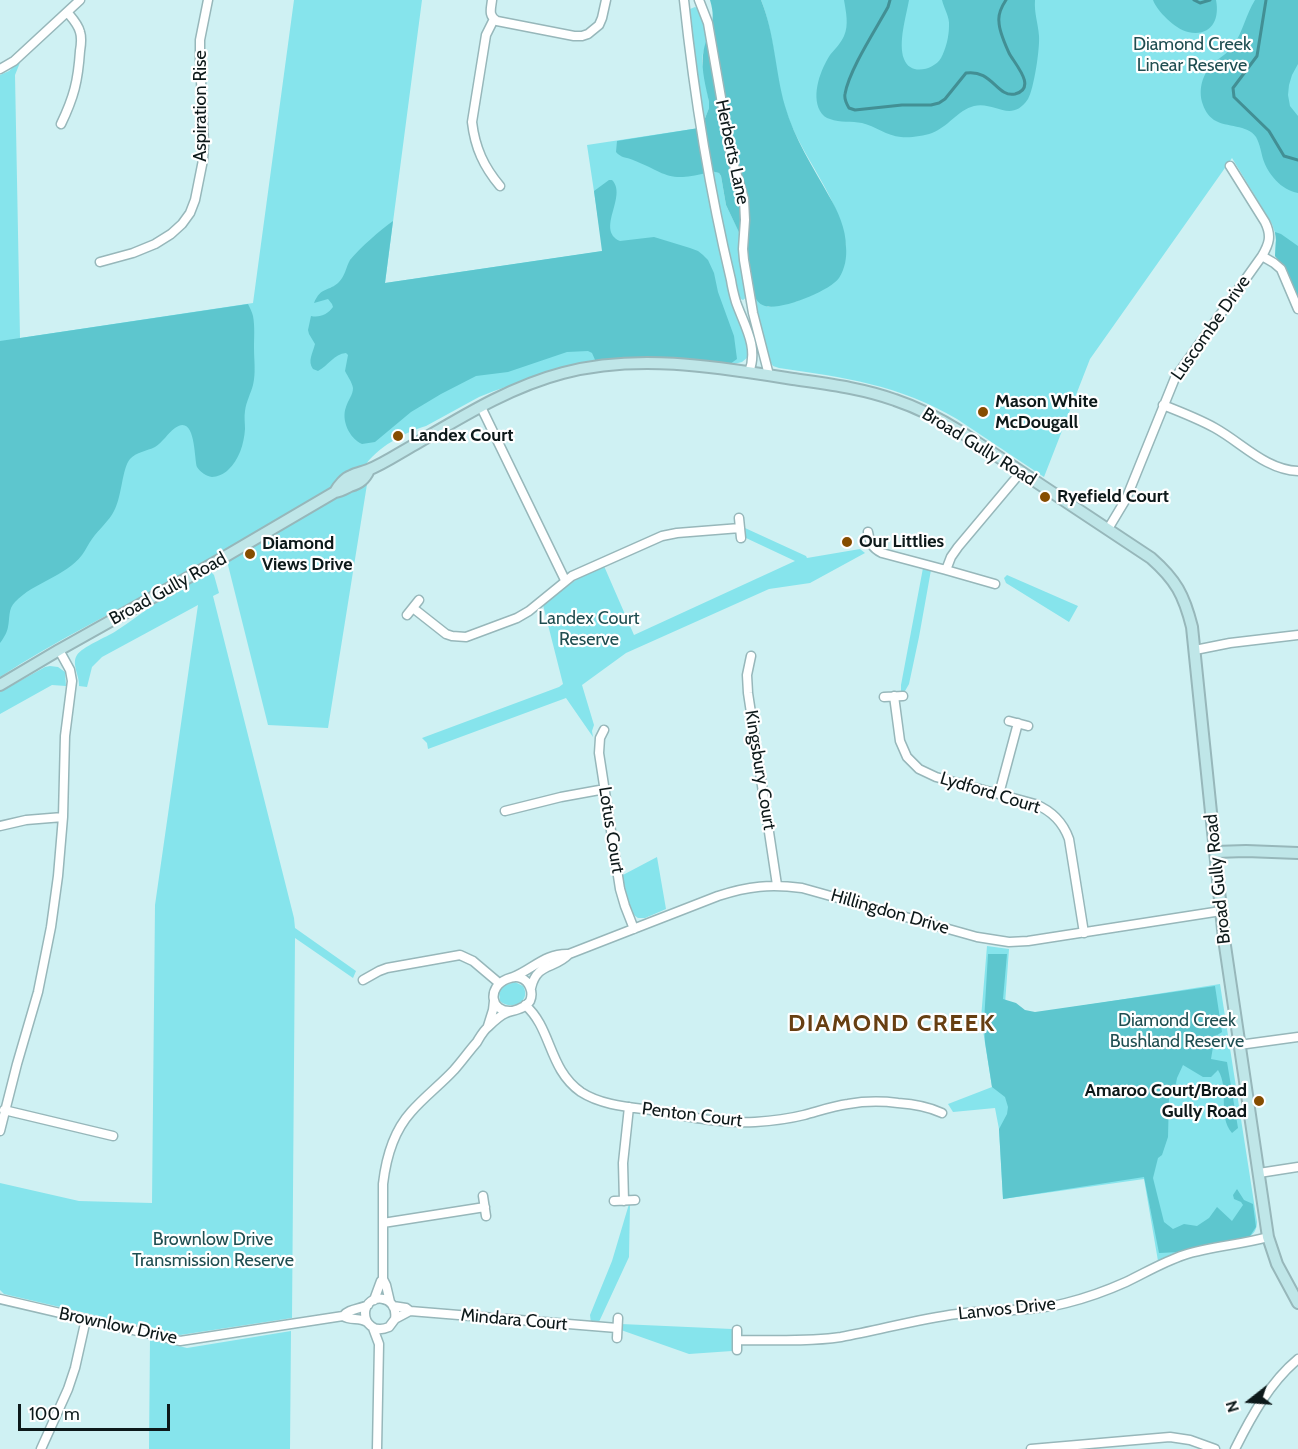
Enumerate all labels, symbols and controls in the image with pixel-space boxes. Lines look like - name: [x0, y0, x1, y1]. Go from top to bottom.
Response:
- park label: Diamond Creek Linear Reserve: [1133, 34, 1251, 76]
- street label: Aspiration Rise: [190, 50, 212, 162]
- street label: Herberts Lane: [710, 98, 754, 206]
- street label: Luscombe Drive: [1167, 271, 1255, 385]
- place label: Mason White McDougall: [995, 391, 1098, 434]
- street label: Broad Gully Road: [918, 403, 1040, 491]
- marker: Mason White McDougall: [976, 405, 990, 419]
- place label: Landex Court: [410, 425, 513, 447]
- marker: Landex Court: [391, 429, 405, 443]
- place label: Ryefield Court: [1057, 486, 1169, 508]
- marker: Ryefield Court: [1038, 490, 1052, 504]
- place label: Our Littlies: [859, 531, 944, 553]
- place label: Diamond Views Drive: [262, 533, 352, 576]
- marker: Our Littlies: [840, 535, 854, 549]
- marker: Diamond Views Drive: [243, 547, 257, 561]
- street label: Broad Gully Road: [106, 548, 230, 630]
- park label: Landex Court Reserve: [538, 608, 640, 650]
- street label: Kingsbury Court: [740, 709, 780, 831]
- street label: Lydford Court: [937, 768, 1043, 818]
- street label: Lotus Court: [593, 785, 629, 875]
- street label: Broad Gully Road: [1200, 813, 1236, 945]
- street label: Hillingdon Drive: [828, 885, 952, 939]
- district label: DIAMOND CREEK: [788, 1010, 996, 1038]
- park label: Diamond Creek Bushland Reserve: [1110, 1010, 1244, 1052]
- place label: Amaroo Court/Broad Gully Road: [1085, 1080, 1247, 1122]
- marker: Amaroo Court/Broad Gully Road: [1252, 1094, 1266, 1108]
- street label: Penton Court: [640, 1098, 744, 1132]
- park label: Brownlow Drive Transmission Reserve: [132, 1229, 294, 1272]
- street label: Lanvos Drive: [957, 1293, 1057, 1325]
- street label: Brownlow Drive: [57, 1303, 179, 1349]
- street label: Mindara Court: [460, 1305, 568, 1335]
- north arrow: [1220, 1371, 1280, 1431]
- scale bar: [21, 1392, 172, 1430]
- text: N: [1222, 1398, 1243, 1415]
- text: 100 m: [29, 1403, 80, 1425]

